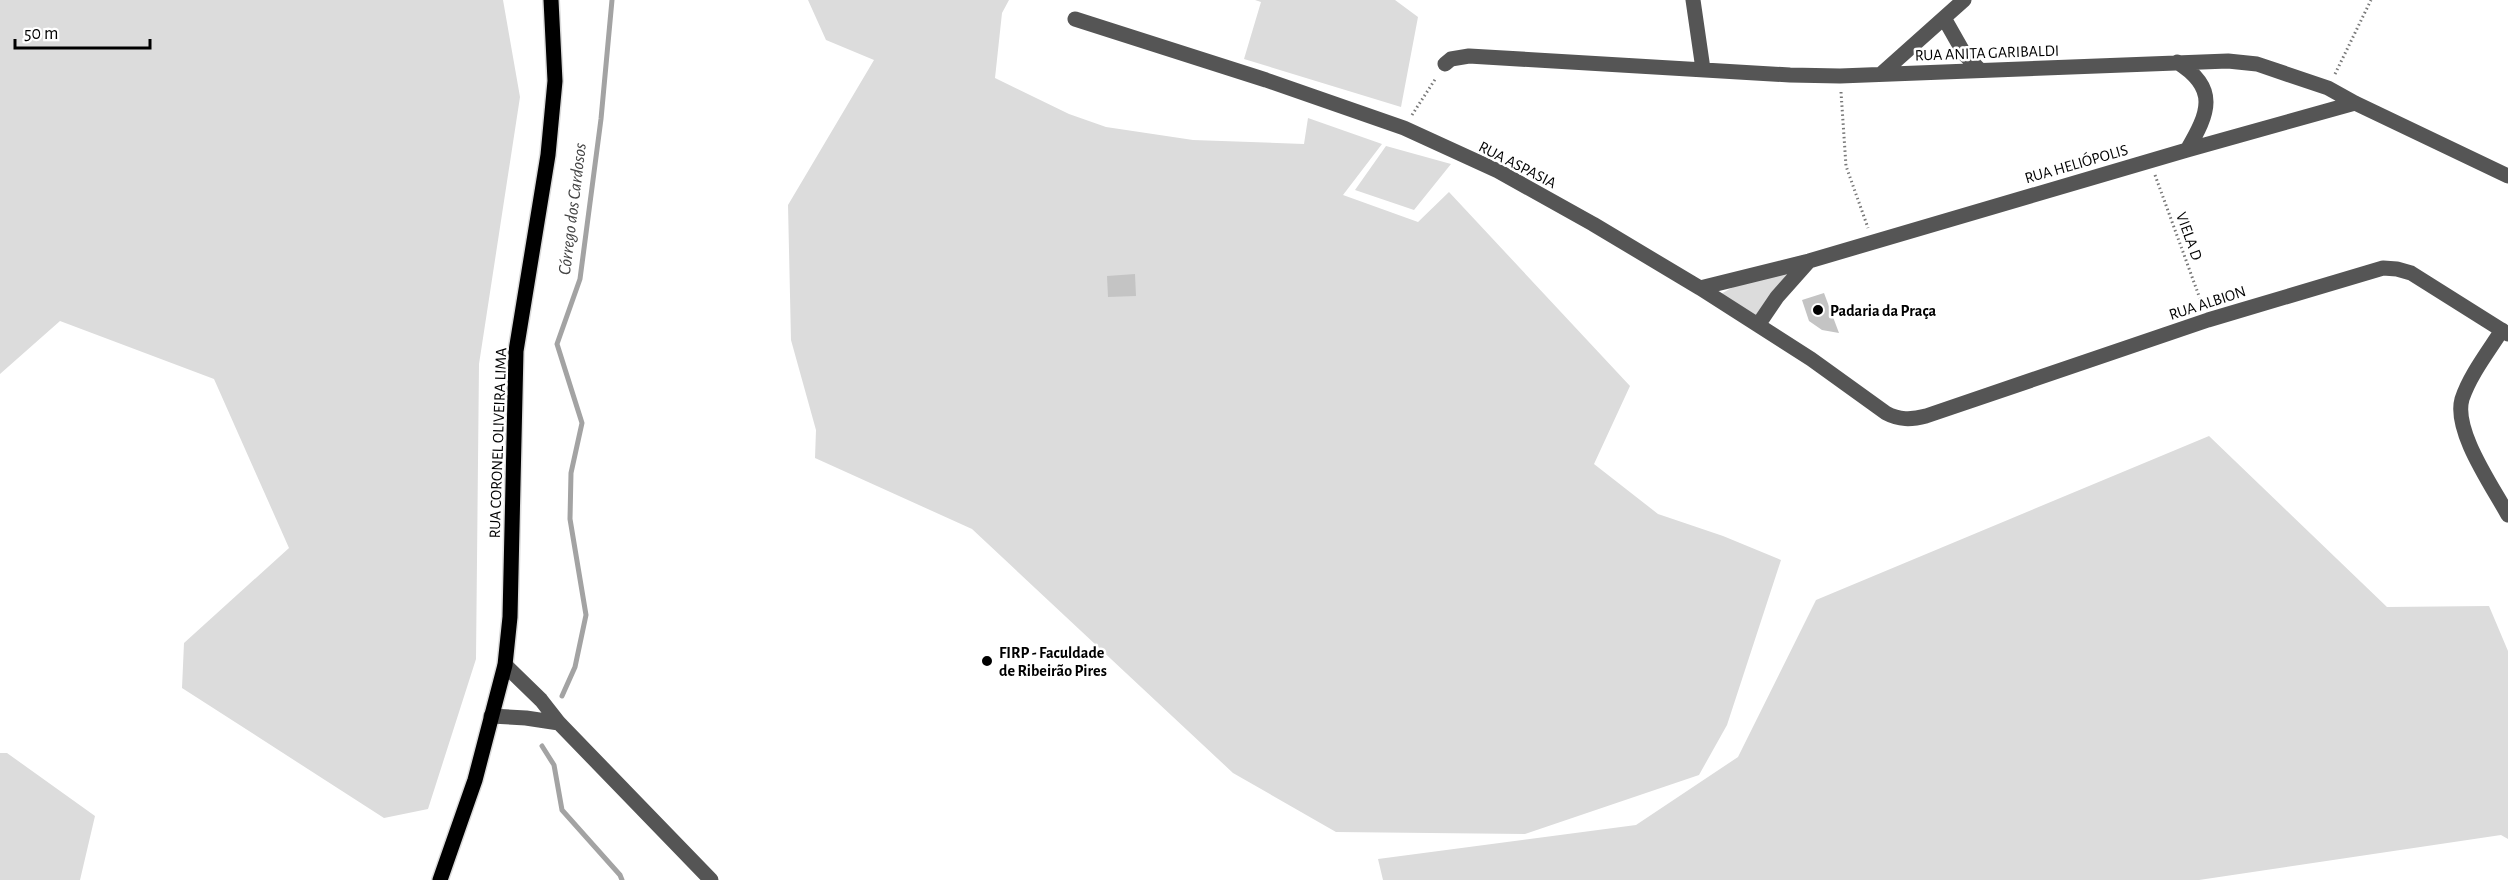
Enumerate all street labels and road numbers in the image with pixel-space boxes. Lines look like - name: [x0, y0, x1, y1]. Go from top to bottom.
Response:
- street label: RUA ANITA GARIBALDI: [1915, 42, 2059, 64]
- street label: RUA ASPASIA: [1476, 139, 1559, 191]
- street label: RUA HELIÓPOLIS: [2022, 140, 2130, 186]
- street label: VIELA D: [2173, 210, 2205, 263]
- street label: RUA ALBION: [2167, 283, 2248, 323]
- street label: RUA CORONEL OLIVEIRA LIMA: [487, 347, 509, 539]

